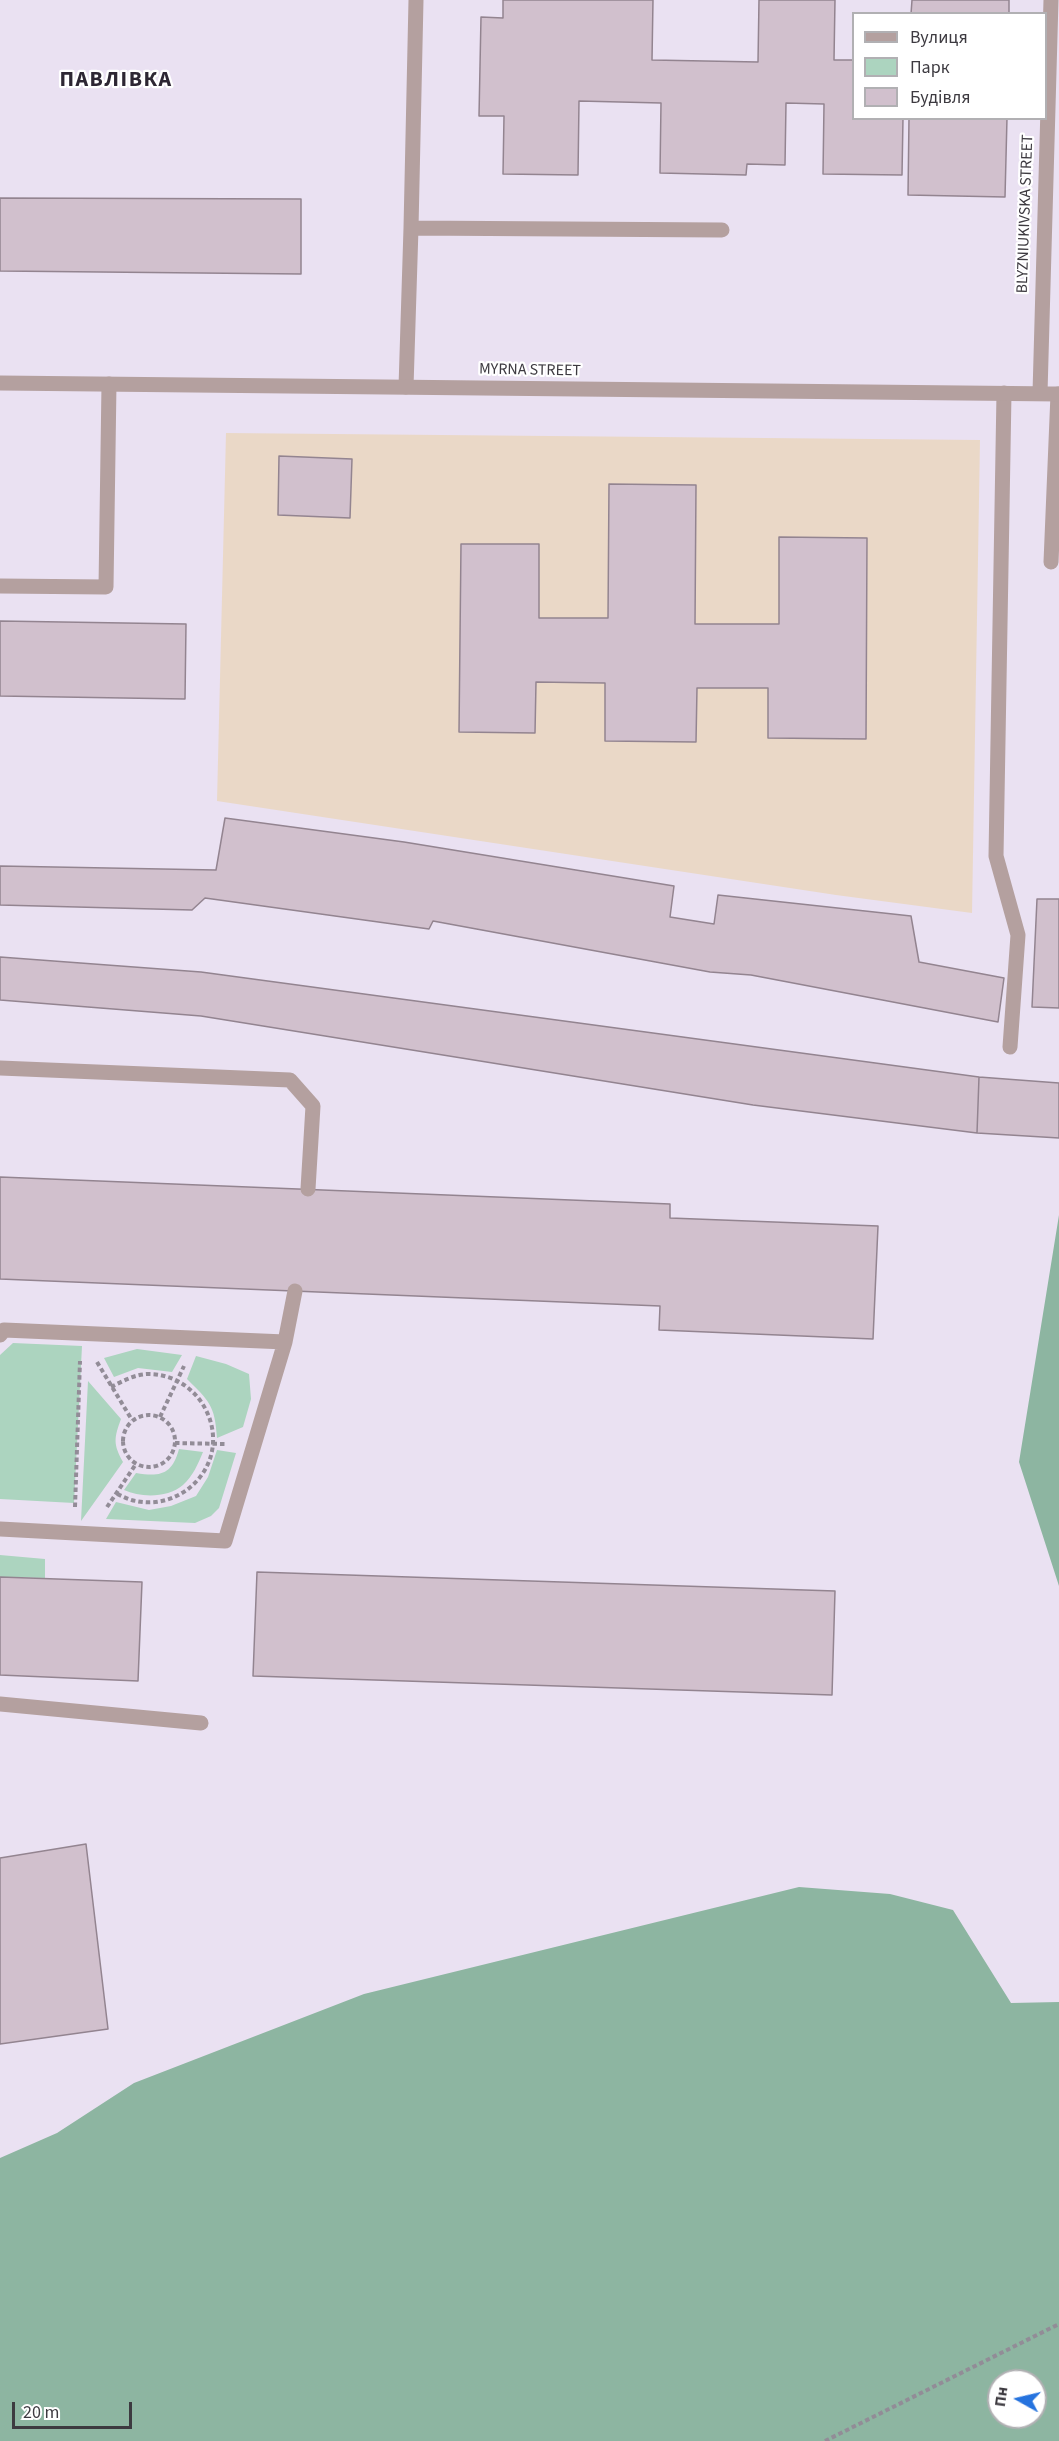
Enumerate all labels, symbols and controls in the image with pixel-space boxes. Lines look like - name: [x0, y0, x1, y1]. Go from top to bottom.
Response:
- legend: [852, 12, 1047, 120]
- text: Вулиця: [910, 25, 968, 50]
- text: Парк: [910, 55, 950, 80]
- district label: ПАВЛІВКА: [59, 68, 173, 94]
- text: Будівля: [910, 85, 970, 110]
- street label: BLYZNIUKIVSKA STREET: [1014, 134, 1038, 294]
- street label: MYRNA STREET: [479, 361, 581, 381]
- north arrow: [987, 2369, 1047, 2429]
- text: Пн: [989, 2385, 1013, 2408]
- scale bar: [15, 2390, 135, 2428]
- text: 20 m: [23, 2400, 59, 2425]

